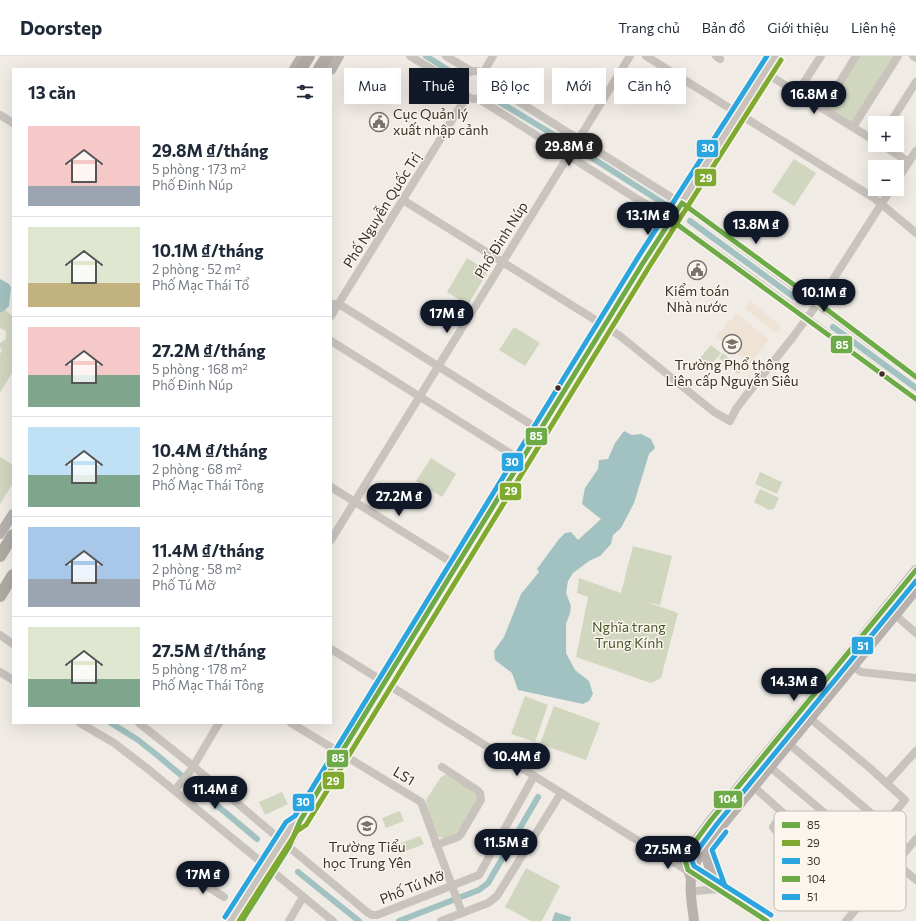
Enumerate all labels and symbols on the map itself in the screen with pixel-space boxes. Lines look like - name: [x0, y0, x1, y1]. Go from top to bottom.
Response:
- pin: 16.8M ₫: [777, 81, 851, 115]
- place label: Cục Quản lý xuất nhập cảnh: [393, 105, 488, 138]
- public building icon: Cục Quản lý xuất nhập cảnh: [368, 111, 390, 133]
- pin: 29.8M ₫: [532, 133, 606, 167]
- line badge: 30: [696, 139, 719, 158]
- text: 30: [701, 141, 715, 154]
- street label: Phố Nguyễn Quốc Trị: [339, 149, 424, 271]
- line badge: 29: [694, 168, 717, 187]
- text: 29: [700, 171, 713, 184]
- street label: Phố Đinh Núp: [470, 198, 531, 281]
- pin: 13.1M ₫: [611, 202, 685, 236]
- pin: 13.8M ₫: [719, 211, 793, 245]
- public building icon: Kiểm toán Nhà nước: [686, 259, 708, 281]
- pin: 10.1M ₫: [787, 279, 861, 313]
- place label: Kiểm toán Nhà nước: [665, 282, 729, 315]
- pin: 17M ₫: [419, 300, 475, 334]
- school or university icon: Trường Phổ thông Liên cấp Nguyễn Siêu: [721, 333, 743, 355]
- line badge: 85: [830, 335, 853, 354]
- text: 85: [835, 338, 849, 351]
- place label: Trường Phổ thông Liên cấp Nguyễn Siêu: [666, 356, 798, 389]
- unlabelled marker: [877, 369, 887, 379]
- unlabelled marker: [553, 383, 563, 393]
- line badge: 85: [525, 427, 548, 446]
- text: 85: [529, 429, 543, 442]
- line badge: 30: [501, 452, 524, 472]
- text: 30: [505, 455, 519, 468]
- line badge: 29: [499, 482, 522, 501]
- pin: 27.2M ₫: [362, 483, 436, 517]
- text: 29: [505, 484, 518, 497]
- park label: Nghĩa trang Trung Kính: [592, 618, 666, 651]
- line badge: 51: [851, 636, 874, 655]
- text: 51: [857, 639, 869, 652]
- pin: 14.3M ₫: [757, 668, 831, 702]
- pin: 10.4M ₫: [480, 743, 554, 777]
- line badge: 85: [326, 749, 349, 768]
- text: 85: [331, 751, 345, 764]
- street label: LS1: [390, 763, 418, 789]
- line badge: 29: [322, 771, 345, 790]
- text: 29: [327, 774, 340, 787]
- pin: 11.4M ₫: [178, 776, 252, 810]
- line badge: 104: [713, 790, 743, 809]
- text: 104: [718, 792, 738, 805]
- line badge: 30: [292, 793, 315, 812]
- text: 30: [296, 795, 310, 808]
- legend: [774, 811, 906, 911]
- school or university icon: Trường Tiểu học Trung Yên: [356, 815, 378, 837]
- text: 85: [807, 818, 820, 831]
- pin: 11.5M ₫: [469, 829, 543, 863]
- pin: 27.5M ₫: [631, 836, 705, 870]
- text: 29: [807, 836, 820, 849]
- place label: Trường Tiểu học Trung Yên: [323, 838, 411, 871]
- text: 30: [807, 854, 820, 867]
- pin: 17M ₫: [175, 861, 231, 895]
- street label: Phố Tú Mỡ: [377, 866, 447, 907]
- text: 104: [807, 872, 826, 885]
- text: 51: [807, 890, 818, 903]

